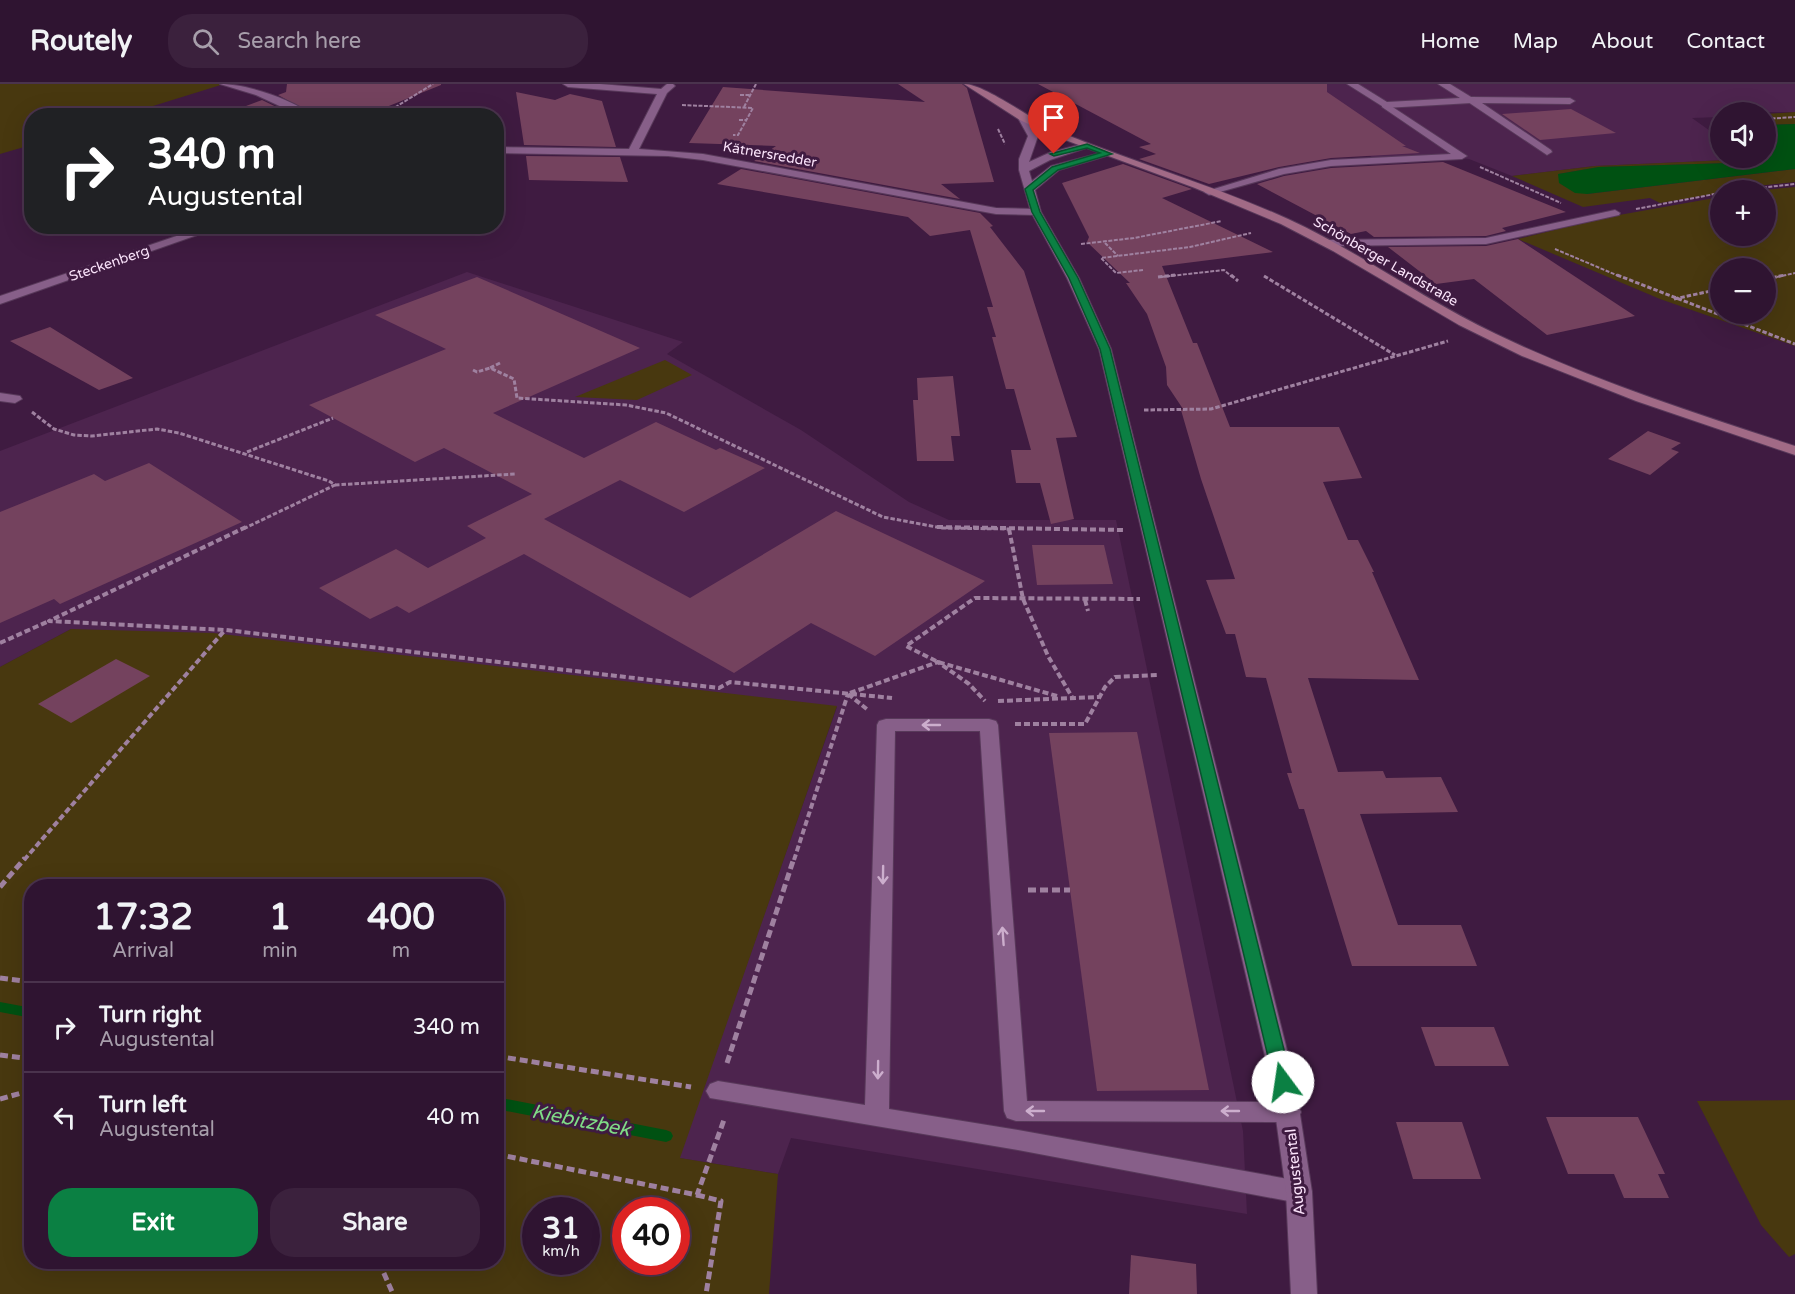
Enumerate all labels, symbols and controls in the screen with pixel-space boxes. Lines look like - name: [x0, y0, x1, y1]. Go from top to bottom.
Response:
- search box: [168, 14, 588, 68]
- text: Routely: [30, 24, 132, 58]
- icon: search: [189, 25, 222, 58]
- text: Search here: [237, 28, 361, 54]
- text: Home: [1420, 29, 1480, 54]
- text: Map: [1513, 29, 1558, 54]
- text: About: [1591, 29, 1653, 54]
- text: Contact: [1686, 29, 1765, 54]
- pin: [1028, 92, 1079, 154]
- icon: arrive: [1037, 101, 1070, 134]
- map controls: [1710, 102, 1776, 324]
- button: sound: [1710, 102, 1776, 168]
- text: 340 m: [147, 129, 276, 180]
- icon: right: [48, 132, 126, 210]
- street label: Kätnersredder: [722, 138, 819, 171]
- text: Augustental: [147, 180, 303, 213]
- button: +: [1710, 180, 1776, 246]
- street label: Schönberger Landstraße: [1310, 213, 1461, 310]
- street label: Steckenberg: [67, 242, 151, 285]
- button: −: [1710, 258, 1776, 324]
- one-way arrow: [921, 719, 941, 731]
- one-way arrow: [877, 865, 889, 885]
- text: 17:32: [93, 896, 193, 939]
- text: 1: [269, 896, 291, 939]
- text: 400: [367, 896, 435, 939]
- one-way arrow: [998, 926, 1009, 946]
- text: Arrival: [112, 939, 174, 963]
- text: min: [262, 939, 298, 963]
- text: m: [392, 939, 410, 963]
- text: Turn right: [99, 1002, 201, 1028]
- icon: right: [48, 1011, 81, 1044]
- text: 340 m: [413, 1014, 480, 1040]
- text: Augustental: [99, 1028, 215, 1052]
- position arrow: [1251, 1050, 1315, 1114]
- one-way arrow: [872, 1060, 884, 1080]
- text: Turn left: [99, 1092, 187, 1118]
- water label: Kiebitzbek: [530, 1100, 634, 1143]
- icon: left: [48, 1101, 81, 1134]
- text: 40 m: [426, 1104, 480, 1130]
- one-way arrow: [1026, 1105, 1046, 1117]
- one-way arrow: [1221, 1105, 1241, 1117]
- text: Augustental: [99, 1118, 215, 1142]
- street label: Augustental: [1282, 1128, 1308, 1216]
- button: Exit: [48, 1188, 258, 1257]
- button: Share: [270, 1188, 480, 1257]
- speed limit sign: 40: [612, 1197, 690, 1275]
- text: 31: [542, 1210, 580, 1247]
- text: km/h: [542, 1242, 580, 1260]

